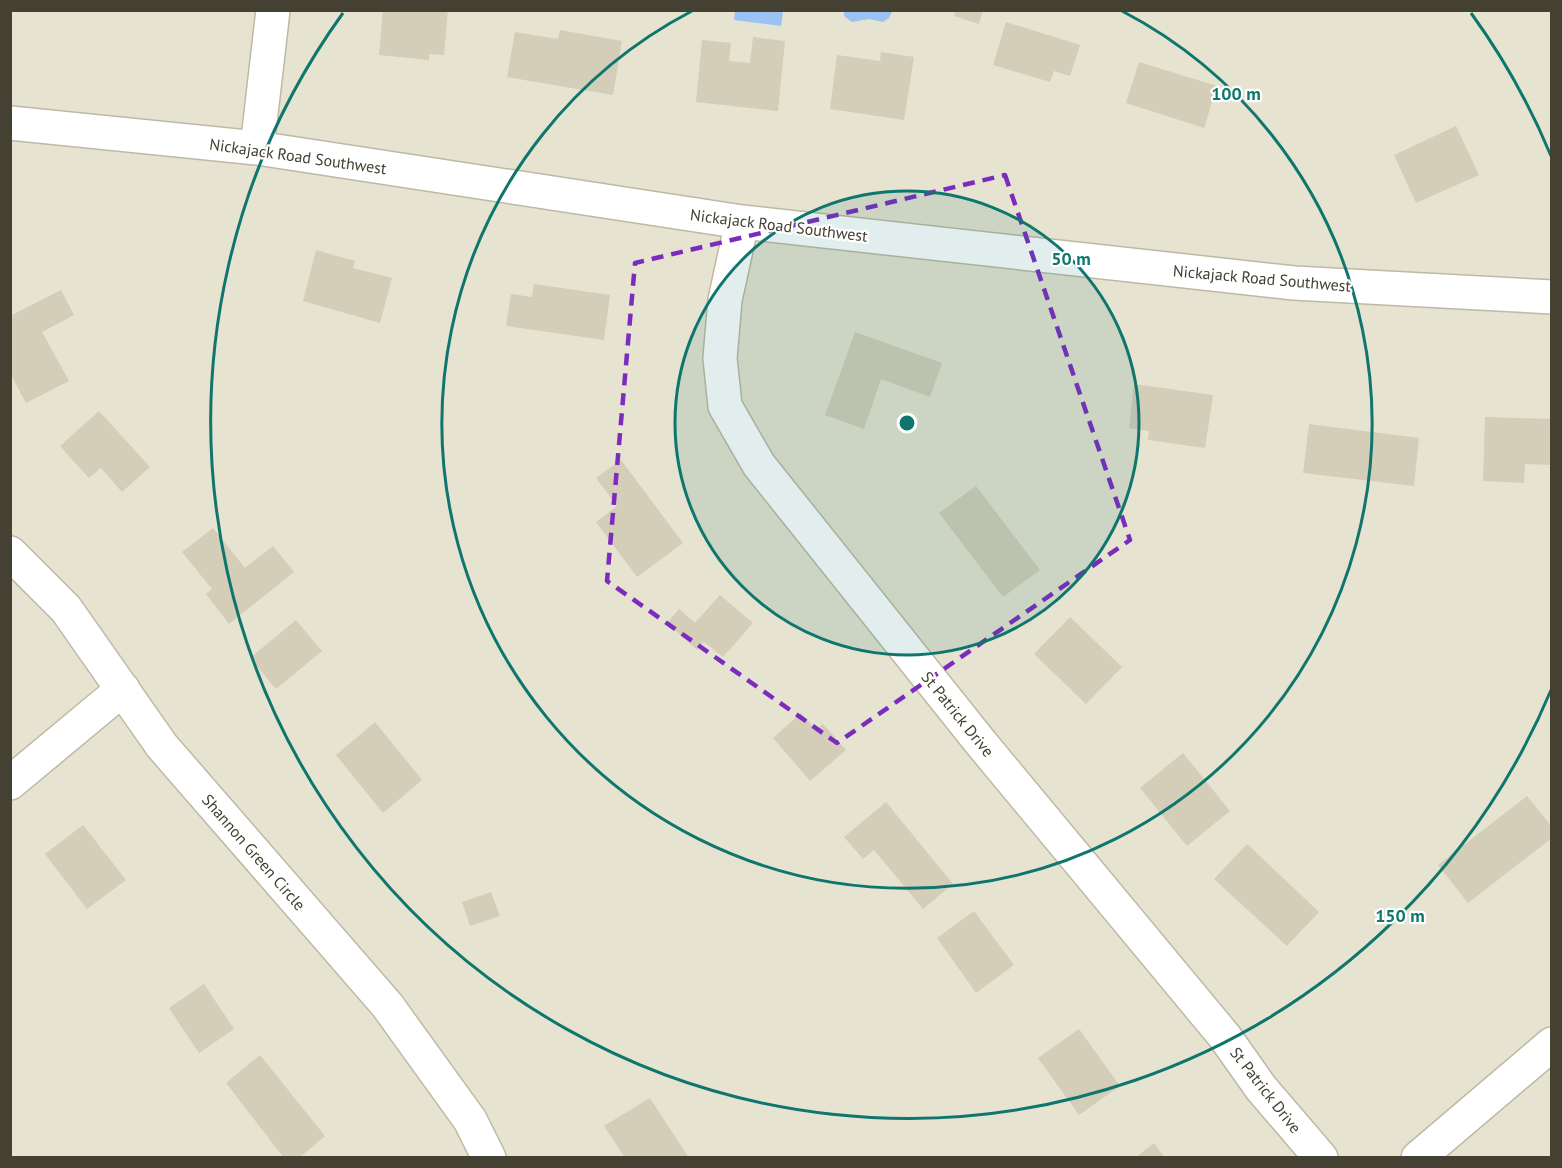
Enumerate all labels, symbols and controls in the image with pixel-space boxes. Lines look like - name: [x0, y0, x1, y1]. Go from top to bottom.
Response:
- text: 100 m: [1211, 82, 1261, 105]
- street label: Nickajack Road Southwest: [208, 134, 388, 178]
- street label: Nickajack Road Southwest: [689, 204, 869, 246]
- text: 50 m: [1051, 247, 1091, 270]
- street label: Nickajack Road Southwest: [1172, 260, 1352, 296]
- centre of rings: [897, 413, 917, 433]
- street label: St Patrick Drive: [917, 667, 999, 761]
- street label: Shannon Green Circle: [198, 790, 310, 914]
- text: 150 m: [1375, 904, 1425, 927]
- street label: St Patrick Drive: [1226, 1043, 1306, 1137]

